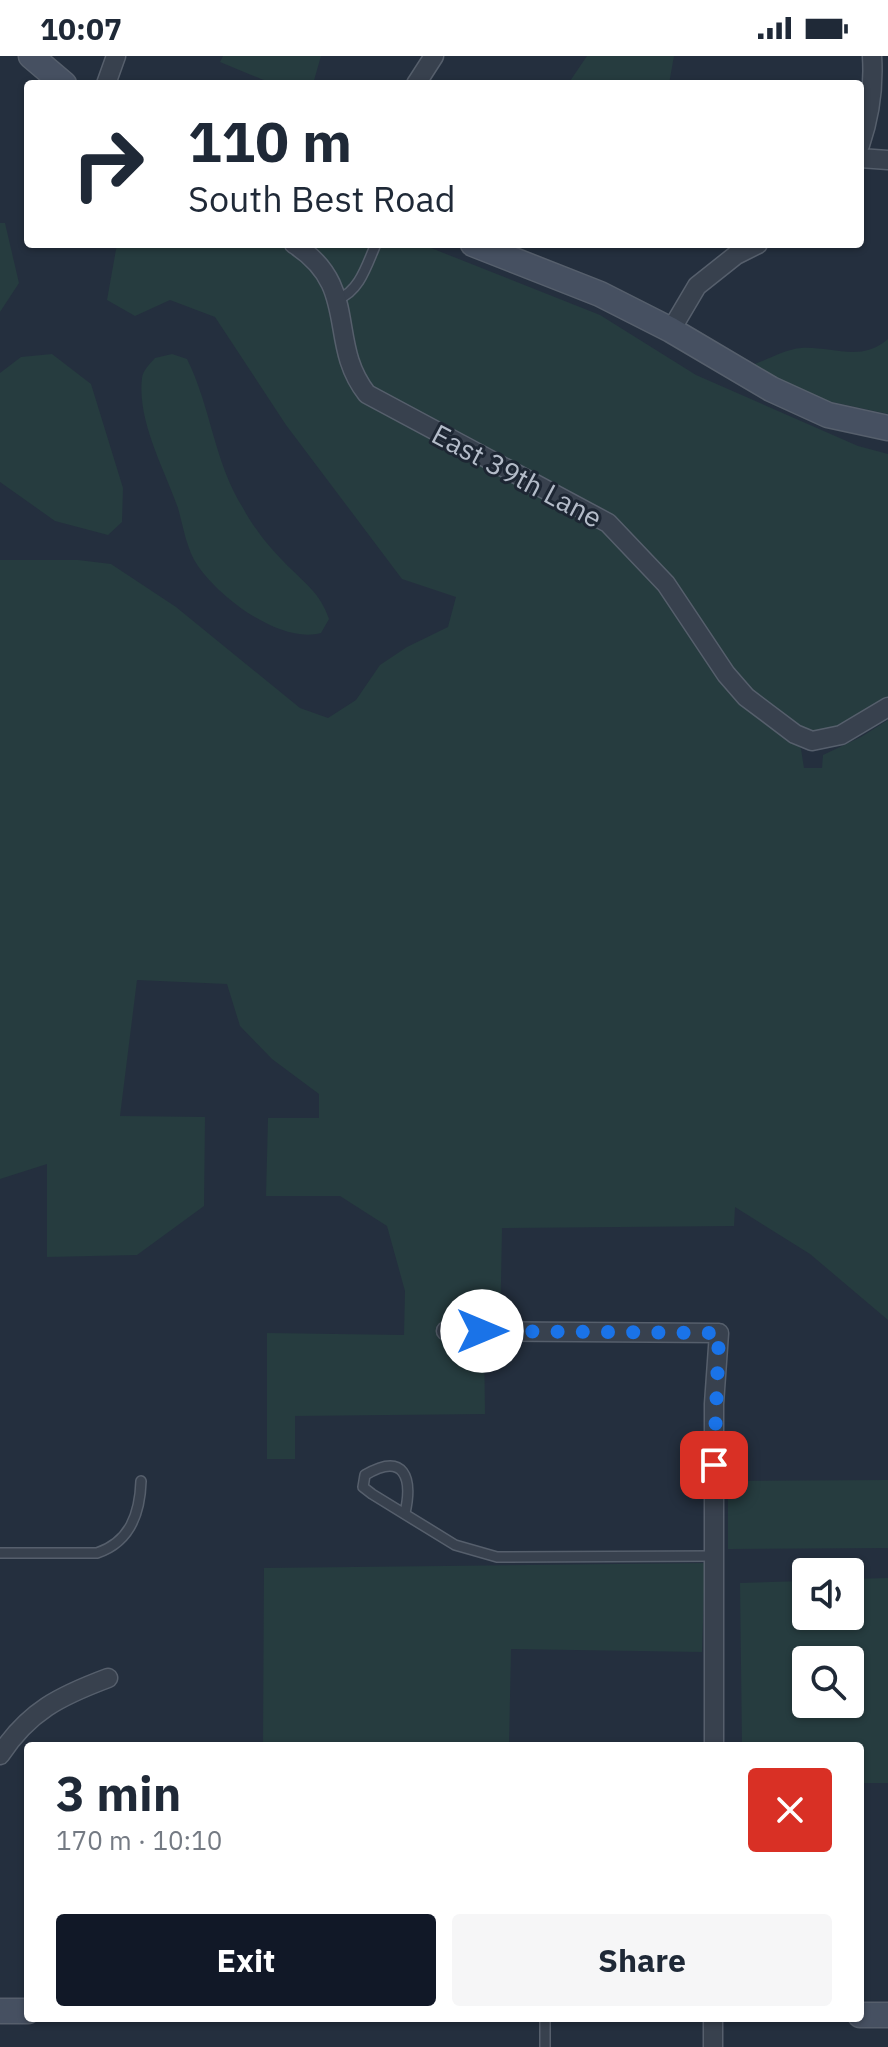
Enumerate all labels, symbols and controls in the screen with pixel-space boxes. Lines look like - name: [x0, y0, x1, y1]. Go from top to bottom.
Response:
- text: 10:07: [40, 9, 122, 48]
- text: 110 m: [188, 105, 352, 177]
- icon: right: [56, 112, 160, 216]
- text: South Best Road: [188, 175, 456, 222]
- street label: East 39th Lane: [426, 415, 609, 536]
- position arrow: [440, 1289, 524, 1373]
- pin: [680, 1431, 748, 1499]
- icon: arrive: [692, 1443, 736, 1487]
- map controls: [792, 1558, 864, 1718]
- button: sound: [792, 1558, 864, 1630]
- button: search: [792, 1646, 864, 1718]
- text: 3 min: [56, 1762, 181, 1824]
- button: close: [748, 1768, 832, 1852]
- text: 170 m · 10:10: [56, 1823, 222, 1857]
- button: Exit: [56, 1914, 436, 2006]
- button: Share: [452, 1914, 832, 2006]

